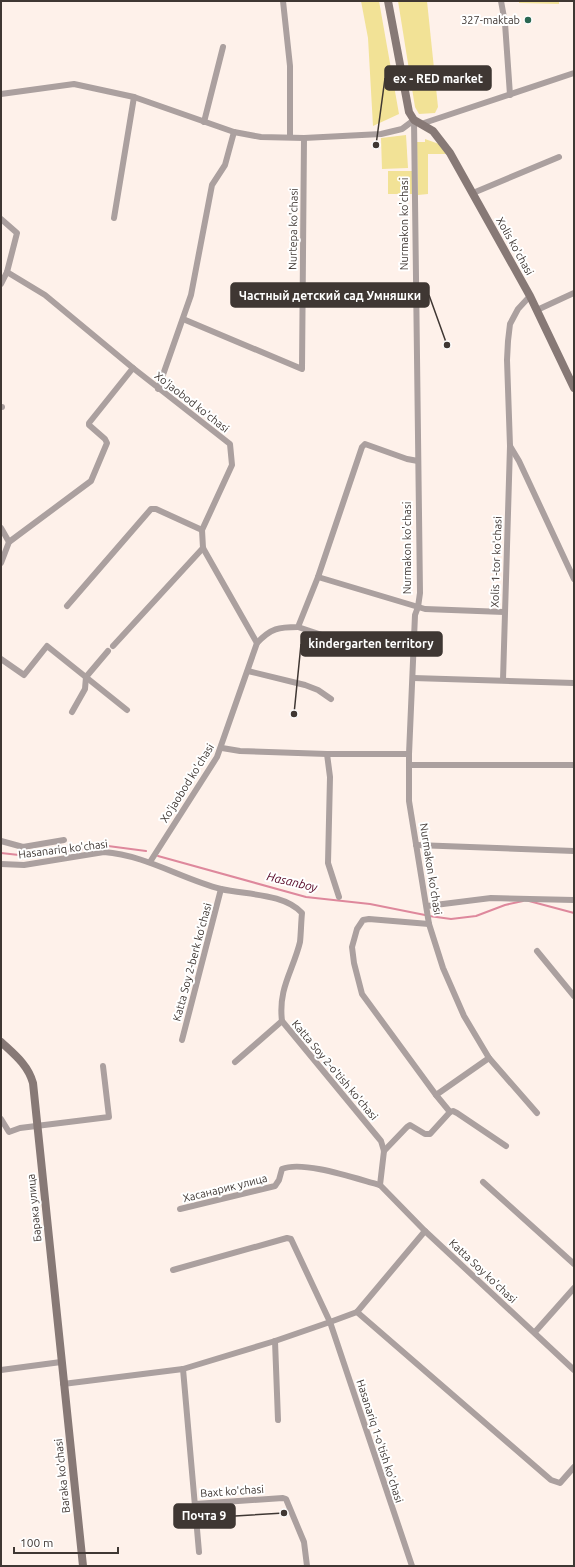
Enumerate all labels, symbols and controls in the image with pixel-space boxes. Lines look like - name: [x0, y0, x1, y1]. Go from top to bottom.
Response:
- place label: 327-maktab: [461, 14, 520, 26]
- marker: 327-maktab: [523, 15, 533, 25]
- callout: ex - RED market: [385, 66, 491, 90]
- text: ex - RED market: [393, 72, 483, 85]
- street label: Nurmakon ko'chasi: [398, 178, 410, 270]
- street label: Nurtepa ko'chasi: [286, 188, 300, 270]
- street label: Xolis ko'chasi: [494, 215, 536, 277]
- callout: Частный детский сад Умняшки: [231, 283, 429, 307]
- text: Частный детский сад Умняшки: [239, 289, 421, 302]
- street label: Xo'jaobod ko'chasi: [153, 369, 231, 435]
- street label: Nurmakon ko'chasi: [401, 502, 413, 594]
- street label: Xolis 1-tor ko'chasi: [488, 516, 504, 608]
- callout: kindergarten territory: [301, 632, 442, 656]
- text: kindergarten territory: [308, 637, 434, 650]
- street label: Xo'jaobod ko'chasi: [158, 741, 216, 825]
- street label: Nurmakon ko'chasi: [418, 822, 444, 916]
- street label: Hasanariq ko'chasi: [18, 838, 108, 860]
- water label: Hasanboy: [266, 869, 319, 894]
- street label: Katta Soy 2-berk ko'chasi: [170, 902, 214, 1022]
- street label: Katta Soy 2-o'tish ko'chasi: [290, 1018, 380, 1122]
- street label: Хасанарик улица: [182, 1172, 268, 1204]
- street label: Барака улица: [24, 1173, 44, 1243]
- street label: Katta Soy ko'chasi: [447, 1237, 519, 1305]
- street label: Hasanariq 1-o'tish ko'chasi: [354, 1378, 406, 1504]
- street label: Baraka ko'chasi: [52, 1438, 72, 1514]
- street label: Baxt ko'chasi: [200, 1483, 264, 1499]
- callout: Почта 9: [174, 1504, 235, 1528]
- text: Почта 9: [182, 1509, 227, 1522]
- scale bar: [14, 1529, 118, 1555]
- text: 100 m: [20, 1536, 53, 1549]

